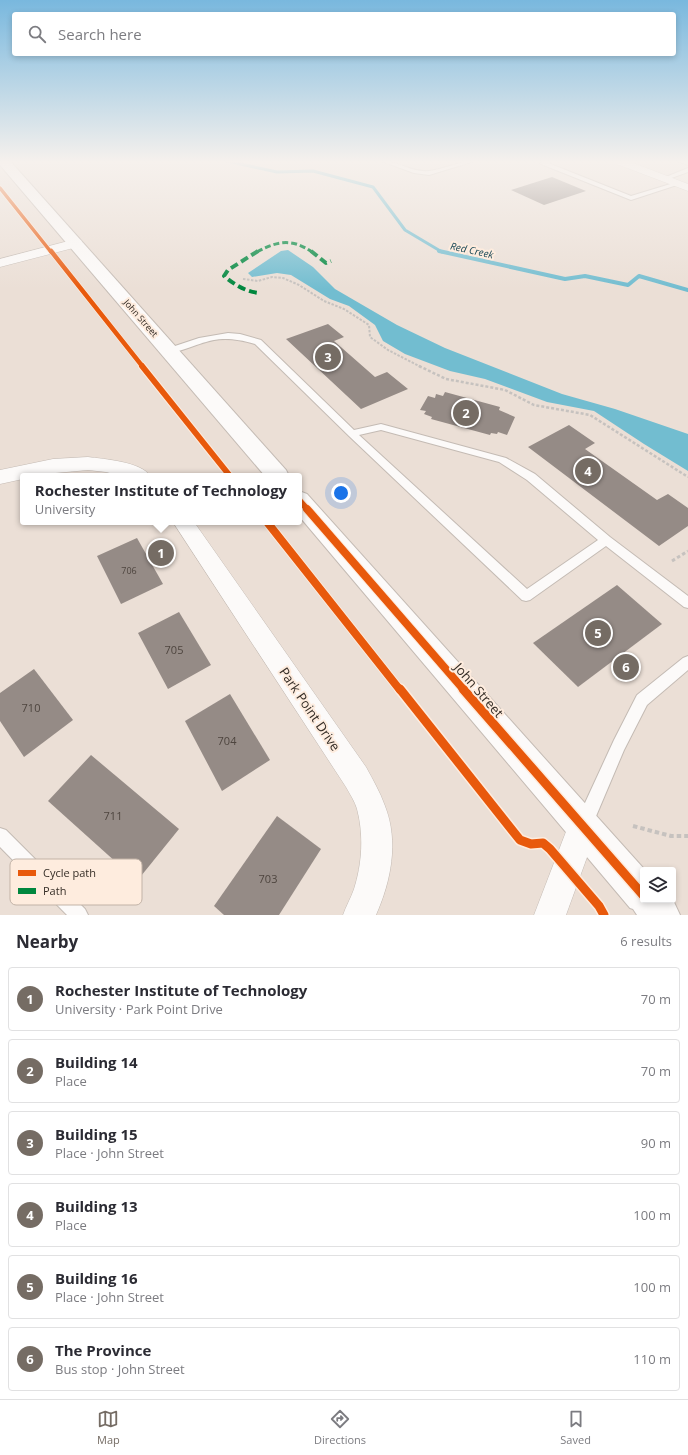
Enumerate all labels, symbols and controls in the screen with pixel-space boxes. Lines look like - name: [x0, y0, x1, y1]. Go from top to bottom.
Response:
- search box: [12, 12, 676, 56]
- icon: search: [26, 23, 48, 45]
- text: Search here: [58, 24, 142, 44]
- water label: Red Creek: [449, 239, 496, 262]
- street label: John Street: [120, 295, 161, 340]
- pin: 3: [315, 342, 341, 372]
- pin: 2: [453, 398, 479, 428]
- pin: 4: [575, 456, 601, 486]
- popup: [20, 473, 302, 525]
- text: Rochester Institute of Technology: [35, 480, 287, 500]
- your location: [331, 483, 351, 503]
- text: University: [35, 500, 95, 518]
- pin: 1: [148, 538, 174, 568]
- house number: 706: [121, 564, 137, 577]
- pin: 5: [585, 618, 611, 648]
- house number: 705: [165, 642, 183, 657]
- pin: 6: [613, 652, 639, 682]
- street label: John Street: [449, 657, 508, 721]
- street label: Park Point Drive: [275, 664, 345, 754]
- house number: 710: [22, 700, 40, 715]
- house number: 704: [218, 733, 237, 748]
- house number: 711: [104, 808, 122, 823]
- legend: [10, 859, 142, 905]
- text: Cycle path: [43, 865, 96, 880]
- map controls: [640, 867, 676, 903]
- button: layers: [640, 867, 676, 903]
- house number: 703: [259, 871, 277, 886]
- text: Path: [43, 883, 66, 898]
- text: Nearby: [16, 930, 78, 953]
- text: 6 results: [620, 932, 672, 950]
- text: Rochester Institute of Technology: [55, 980, 307, 1000]
- text: 1: [26, 990, 34, 1008]
- text: 70 m: [641, 990, 671, 1008]
- text: University · Park Point Drive: [55, 1000, 223, 1018]
- text: Building 14: [55, 1052, 138, 1072]
- text: 2: [26, 1062, 34, 1080]
- text: 70 m: [641, 1062, 671, 1080]
- text: Place: [55, 1072, 87, 1090]
- text: Building 15: [55, 1124, 138, 1144]
- text: 3: [26, 1134, 34, 1152]
- text: 90 m: [641, 1134, 671, 1152]
- text: Place · John Street: [55, 1144, 164, 1162]
- text: Building 13: [55, 1196, 138, 1216]
- text: 4: [26, 1206, 34, 1224]
- text: 100 m: [633, 1206, 671, 1224]
- text: Place: [55, 1216, 87, 1234]
- text: Building 16: [55, 1268, 138, 1288]
- text: 5: [26, 1278, 34, 1296]
- text: 100 m: [633, 1278, 671, 1296]
- text: Place · John Street: [55, 1288, 164, 1306]
- text: The Province: [55, 1340, 151, 1360]
- text: 6: [26, 1350, 34, 1368]
- text: 110 m: [633, 1350, 671, 1368]
- text: Bus stop · John Street: [55, 1360, 185, 1378]
- tab: Map: [97, 1408, 120, 1447]
- tab: Directions: [314, 1408, 366, 1447]
- tab: Saved: [560, 1408, 591, 1447]

